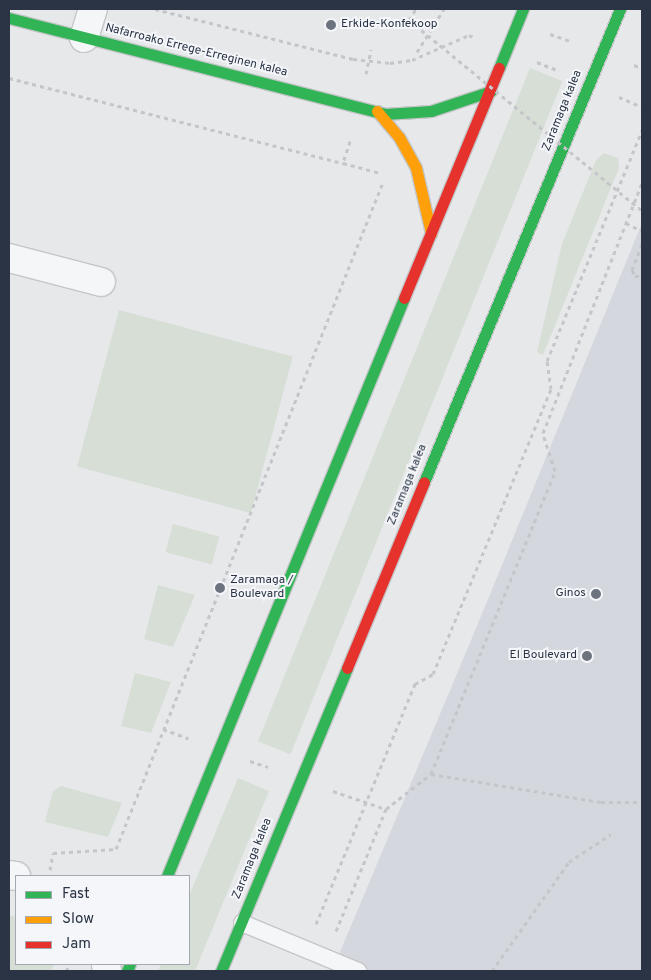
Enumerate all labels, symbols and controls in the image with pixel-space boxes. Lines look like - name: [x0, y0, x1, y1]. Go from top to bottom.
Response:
- place label: Erkide-Konfekoop: [341, 18, 438, 32]
- marker: Erkide-Konfekoop: [325, 19, 337, 31]
- street label: Nafarroako Errege-Erreginen kalea: [103, 21, 289, 81]
- street label: Zaramaga kalea: [540, 68, 586, 154]
- street label: Zaramaga kalea: [385, 442, 431, 528]
- place label: Zaramaga / Boulevard: [230, 574, 294, 602]
- marker: Zaramaga / Boulevard: [214, 582, 226, 594]
- place label: Ginos: [556, 587, 586, 601]
- marker: Ginos: [590, 588, 602, 600]
- place label: El Boulevard: [510, 649, 577, 663]
- marker: El Boulevard: [581, 650, 593, 662]
- street label: Zaramaga kalea: [230, 816, 276, 902]
- legend: [15, 875, 190, 965]
- text: Fast: [62, 885, 90, 904]
- text: Slow: [62, 910, 94, 929]
- text: Jam: [62, 935, 91, 954]

